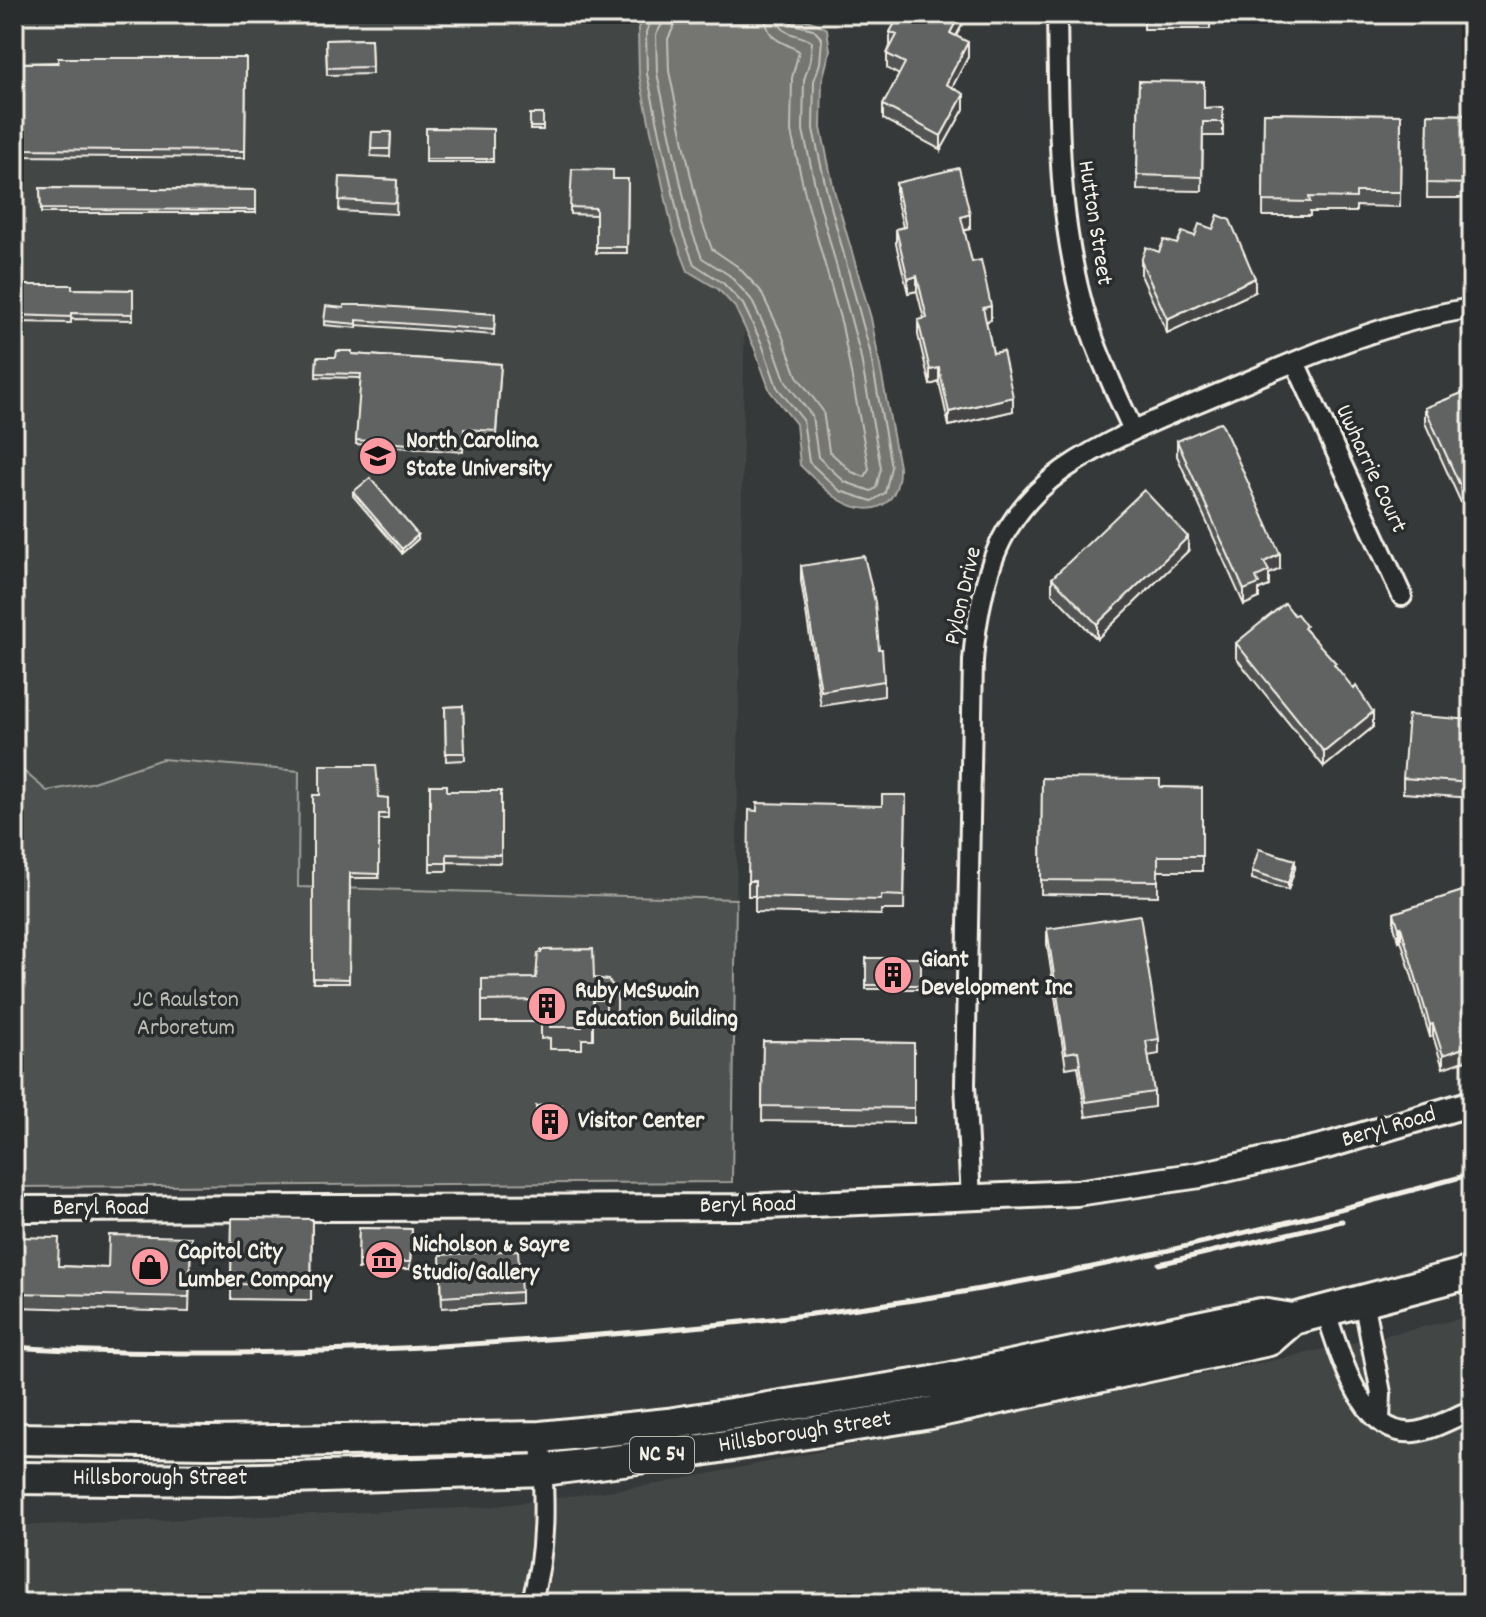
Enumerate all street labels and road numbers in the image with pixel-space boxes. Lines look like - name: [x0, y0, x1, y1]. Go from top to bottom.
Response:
- street label: Hutton Street: [1067, 158, 1121, 288]
- street label: Uwharrie Court: [1325, 399, 1415, 539]
- street label: Pylon Drive: [936, 544, 992, 648]
- street label: Beryl Road: [1338, 1098, 1440, 1158]
- street label: Beryl Road: [699, 1188, 797, 1224]
- street label: Beryl Road: [53, 1192, 149, 1226]
- street label: Hillsborough Street: [716, 1403, 894, 1463]
- road number: NC 54: [630, 1437, 694, 1473]
- street label: Hillsborough Street: [73, 1462, 247, 1496]

